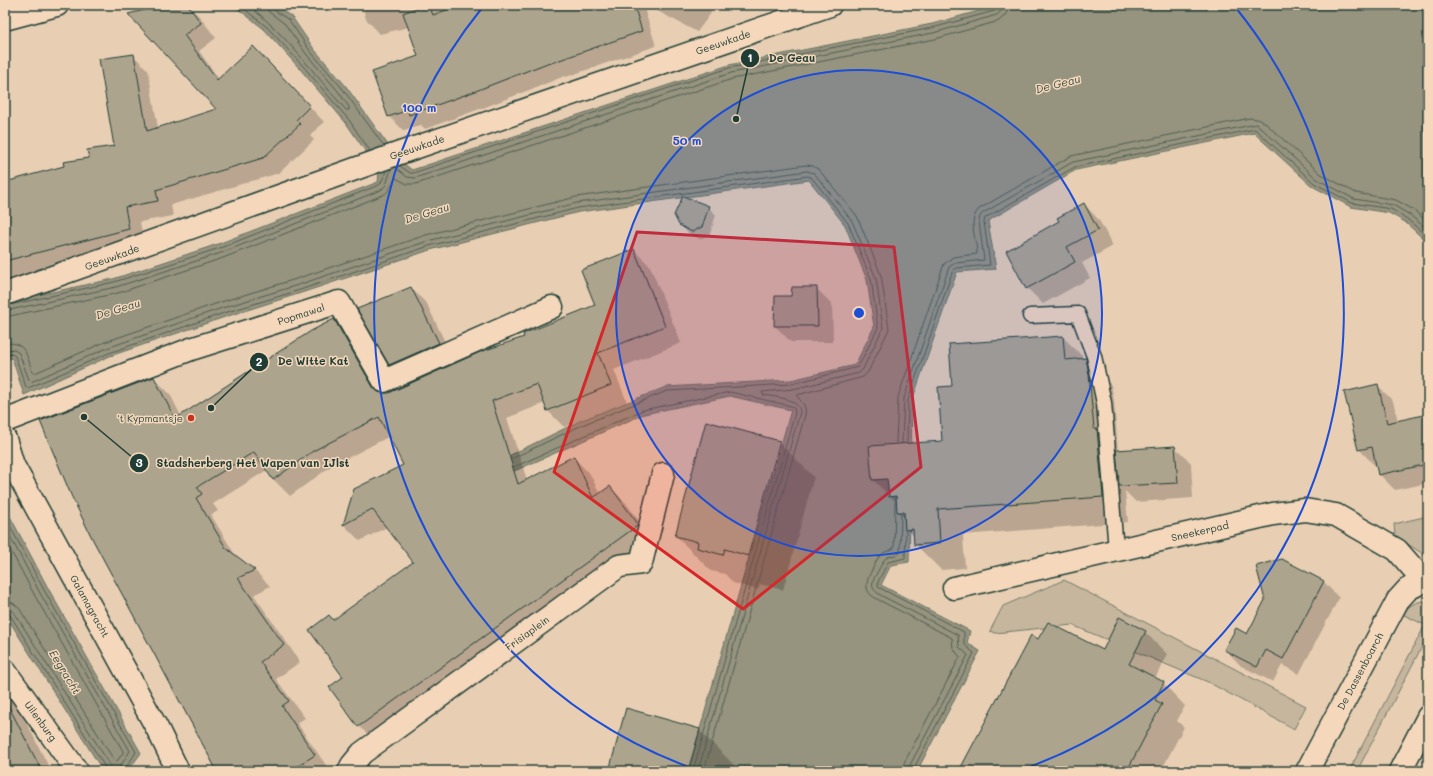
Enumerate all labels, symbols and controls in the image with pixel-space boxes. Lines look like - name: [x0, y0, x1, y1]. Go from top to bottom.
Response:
- street label: Geeuwkade: [694, 26, 752, 58]
- callout: De Geau: [740, 47, 823, 70]
- text: 1: [747, 49, 753, 65]
- text: De Geau: [769, 50, 815, 65]
- water label: De Geau: [1034, 71, 1082, 96]
- text: 100 m: [402, 99, 436, 115]
- street label: Geeuwkade: [388, 131, 446, 163]
- text: 50 m: [673, 132, 701, 148]
- water label: De Geau: [403, 199, 451, 226]
- street label: Geeuwkade: [83, 241, 141, 273]
- water label: De Geau: [94, 295, 142, 322]
- street label: Popmawal: [276, 300, 326, 328]
- centre of rings: [852, 306, 866, 320]
- callout: De Witte Kat: [249, 350, 356, 373]
- text: 2: [256, 353, 263, 369]
- text: De Witte Kat: [278, 353, 348, 368]
- place label: 't Kypmantsje: [117, 411, 183, 425]
- marker: 't Kypmantsje: [186, 413, 196, 423]
- callout: Stadsherberg Het Wapen van IJlst: [129, 451, 358, 474]
- text: 3: [135, 454, 143, 470]
- text: Stadsherberg Het Wapen van IJlst: [157, 455, 350, 470]
- street label: Sneekerpad: [1170, 518, 1230, 544]
- street label: Galamagracht: [67, 572, 113, 640]
- street label: Frisiaplein: [502, 612, 552, 654]
- street label: De Dassenboarch: [1334, 629, 1387, 712]
- water label: Eegracht: [46, 647, 85, 697]
- street label: Uilenburg: [22, 698, 60, 744]

